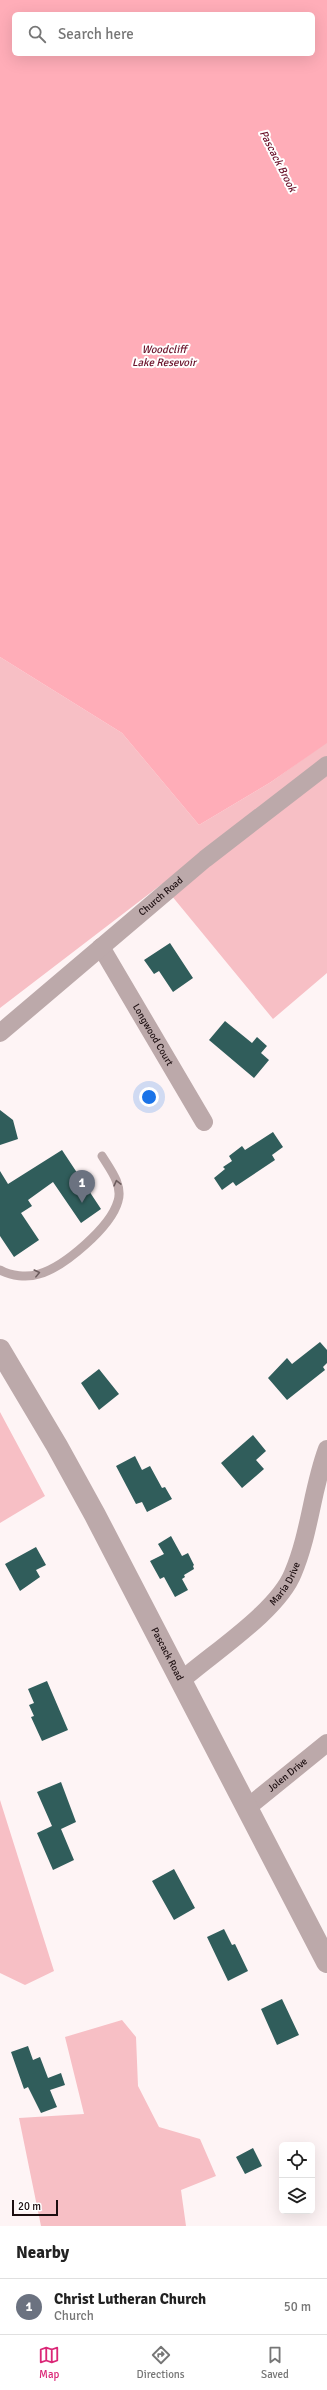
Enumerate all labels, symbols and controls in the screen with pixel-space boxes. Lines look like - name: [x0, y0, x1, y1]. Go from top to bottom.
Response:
- search box: [12, 12, 315, 56]
- icon: search: [26, 23, 48, 45]
- text: Search here: [58, 25, 134, 43]
- water label: Pascack Brook: [257, 128, 300, 195]
- water label: Woodcliff Lake Resevoir: [132, 343, 198, 369]
- street label: Church Road: [136, 874, 185, 919]
- street label: Longwood Court: [130, 1002, 176, 1069]
- your location: [139, 1087, 159, 1107]
- pin: 1: [69, 1170, 95, 1203]
- one-way arrow: [113, 1180, 121, 1187]
- one-way arrow: [34, 1270, 41, 1278]
- street label: Maria Drive: [267, 1560, 303, 1608]
- street label: Pascack Road: [148, 1625, 186, 1683]
- street label: Jolen Drive: [265, 1755, 310, 1795]
- map controls: [279, 2142, 315, 2214]
- button: locate: [279, 2142, 315, 2178]
- button: layers: [279, 2178, 315, 2214]
- scale bar: [12, 2198, 58, 2217]
- text: 20 m: [18, 2200, 41, 2213]
- text: Nearby: [16, 2242, 69, 2263]
- text: Christ Lutheran Church: [54, 2290, 206, 2308]
- text: 1: [25, 2299, 33, 2315]
- text: 50 m: [284, 2299, 311, 2315]
- text: Church: [54, 2308, 94, 2324]
- tab: Map: [38, 2344, 60, 2381]
- tab: Directions: [137, 2344, 185, 2381]
- tab: Saved: [261, 2344, 289, 2381]

